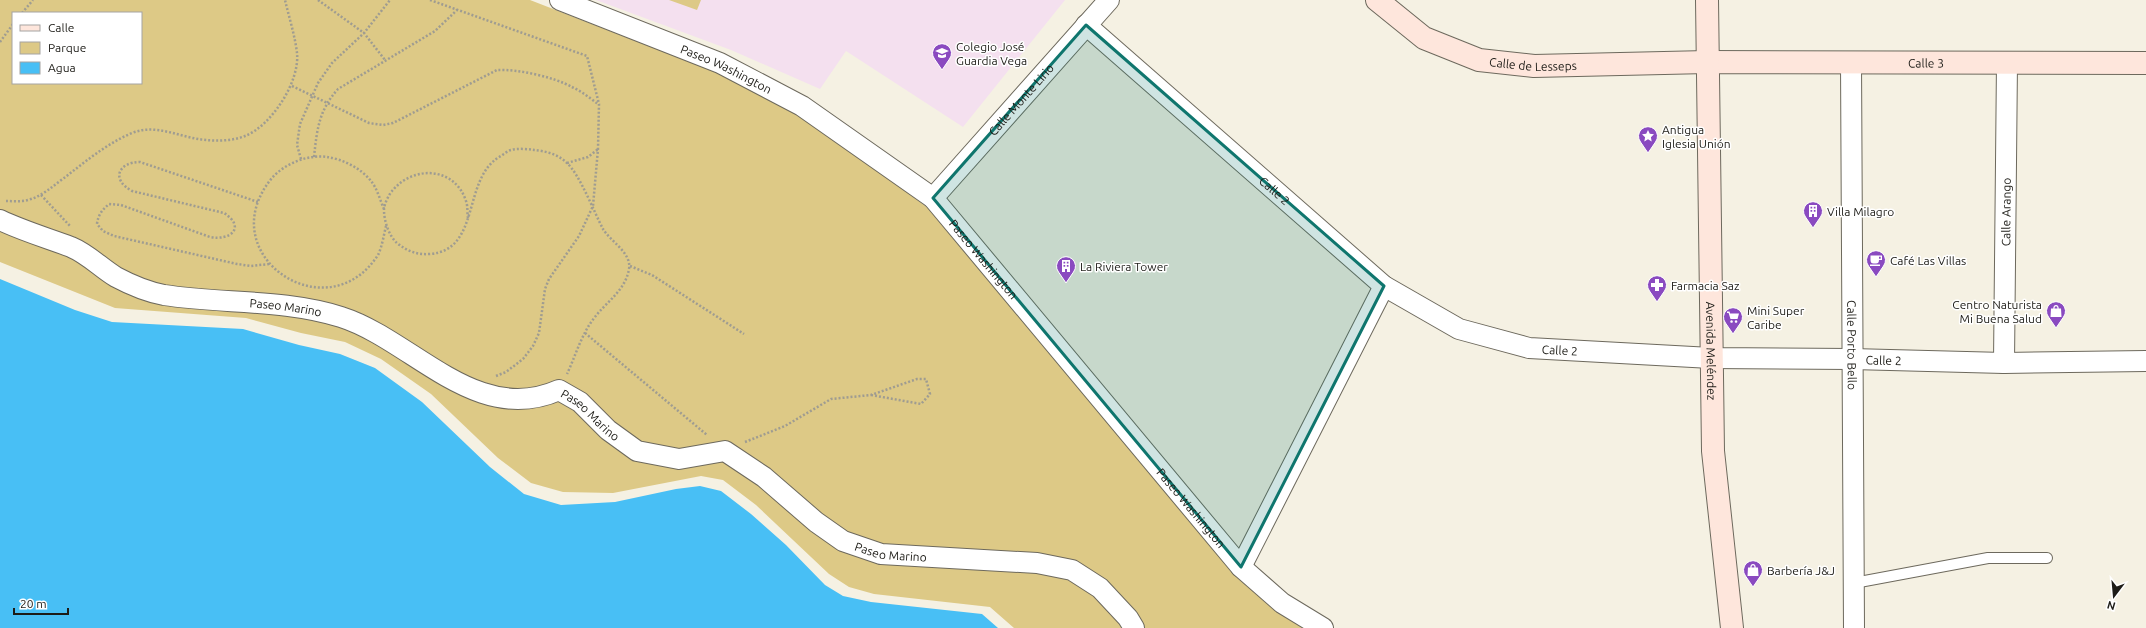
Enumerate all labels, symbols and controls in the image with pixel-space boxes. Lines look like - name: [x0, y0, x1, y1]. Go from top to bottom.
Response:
- legend: [12, 12, 142, 84]
- text: Calle: [48, 21, 74, 34]
- place label: Colegio José Guardia Vega: [956, 40, 1027, 67]
- text: Parque: [48, 41, 86, 54]
- street label: Paseo Washington: [679, 42, 774, 96]
- school or university icon: Colegio José Guardia Vega: [931, 42, 953, 70]
- street label: Calle de Lesseps: [1489, 55, 1577, 73]
- street label: Calle 3: [1908, 56, 1944, 69]
- text: Agua: [48, 61, 76, 74]
- street label: Calle Monte Lirio: [986, 61, 1056, 138]
- place label: Antigua Iglesia Unión: [1662, 123, 1731, 150]
- place icon: Antigua Iglesia Unión: [1637, 125, 1659, 153]
- street label: Calle 2: [1257, 174, 1293, 207]
- street label: Calle Arango: [1999, 178, 2012, 246]
- building icon: Villa Milagro: [1802, 200, 1824, 228]
- place label: Villa Milagro: [1827, 205, 1894, 218]
- street label: Paseo Washington: [947, 217, 1021, 301]
- cafe icon: Café Las Villas: [1865, 249, 1887, 277]
- place label: Café Las Villas: [1890, 254, 1966, 267]
- building icon: La Riviera Tower: [1055, 255, 1077, 283]
- place label: La Riviera Tower: [1080, 260, 1168, 273]
- pharmacy icon: Farmacia Saz: [1646, 274, 1668, 302]
- place label: Farmacia Saz: [1671, 279, 1740, 292]
- street label: Paseo Marino: [249, 296, 323, 318]
- place label: Centro Naturista Mi Buena Salud: [1952, 298, 2042, 325]
- street label: Calle Porto Bello: [1846, 300, 1859, 390]
- shop icon: Centro Naturista Mi Buena Salud: [2045, 300, 2067, 328]
- street label: Avenida Meléndez: [1705, 302, 1719, 401]
- place label: Mini Super Caribe: [1747, 304, 1805, 331]
- supermarket icon: Mini Super Caribe: [1722, 306, 1744, 334]
- street label: Calle 2: [1541, 342, 1578, 357]
- street label: Calle 2: [1865, 353, 1902, 367]
- street label: Paseo Marino: [559, 386, 622, 443]
- street label: Paseo Washington: [1155, 465, 1228, 550]
- street label: Paseo Marino: [853, 539, 927, 563]
- shop icon: Barbería J&J: [1742, 559, 1764, 587]
- place label: Barbería J&J: [1767, 564, 1835, 577]
- north arrow: [2094, 576, 2134, 616]
- scale bar: [14, 590, 68, 616]
- text: 20 m: [20, 597, 47, 610]
- text: N: [2106, 599, 2117, 613]

